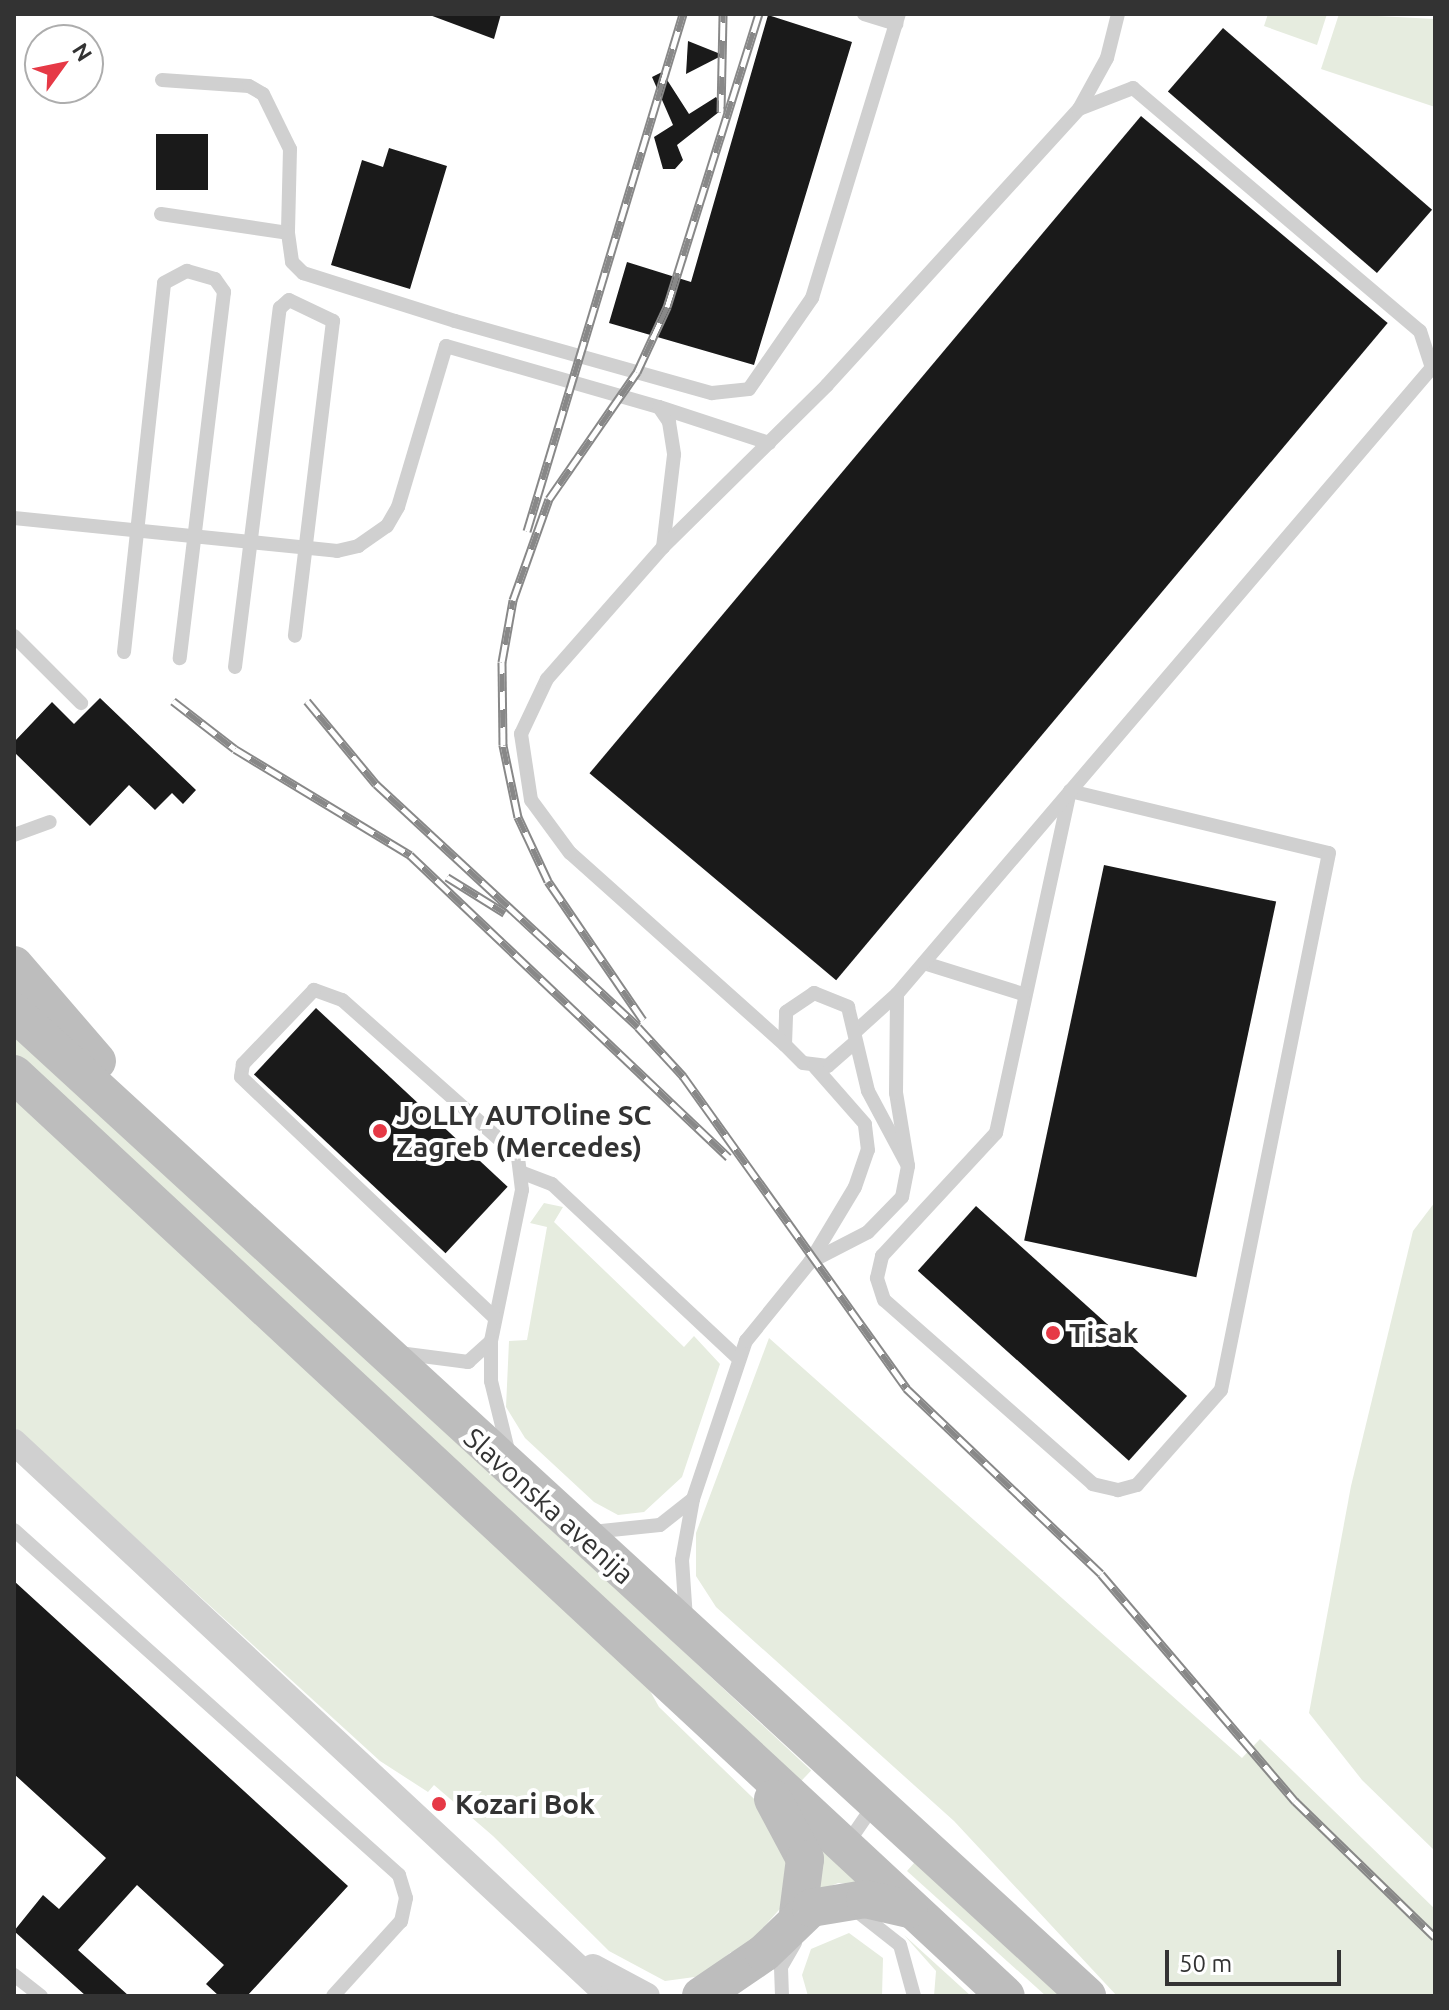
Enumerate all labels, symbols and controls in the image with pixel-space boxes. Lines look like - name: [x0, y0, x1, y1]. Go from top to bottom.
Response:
- north arrow: [24, 24, 104, 104]
- text: N: [68, 38, 98, 65]
- place label: JOLLY AUTOline SC Zagreb (Mercedes): [396, 1098, 651, 1164]
- marker: JOLLY AUTOline SC Zagreb (Mercedes): [371, 1122, 389, 1140]
- place label: Tisak: [1069, 1316, 1138, 1350]
- marker: Tisak: [1044, 1324, 1062, 1342]
- street label: Slavonska avenija: [457, 1421, 641, 1591]
- place label: Kozari Bok: [455, 1787, 595, 1821]
- marker: Kozari Bok: [430, 1795, 448, 1813]
- scale bar: [1169, 1934, 1345, 1984]
- text: 50 m: [1179, 1950, 1232, 1977]

